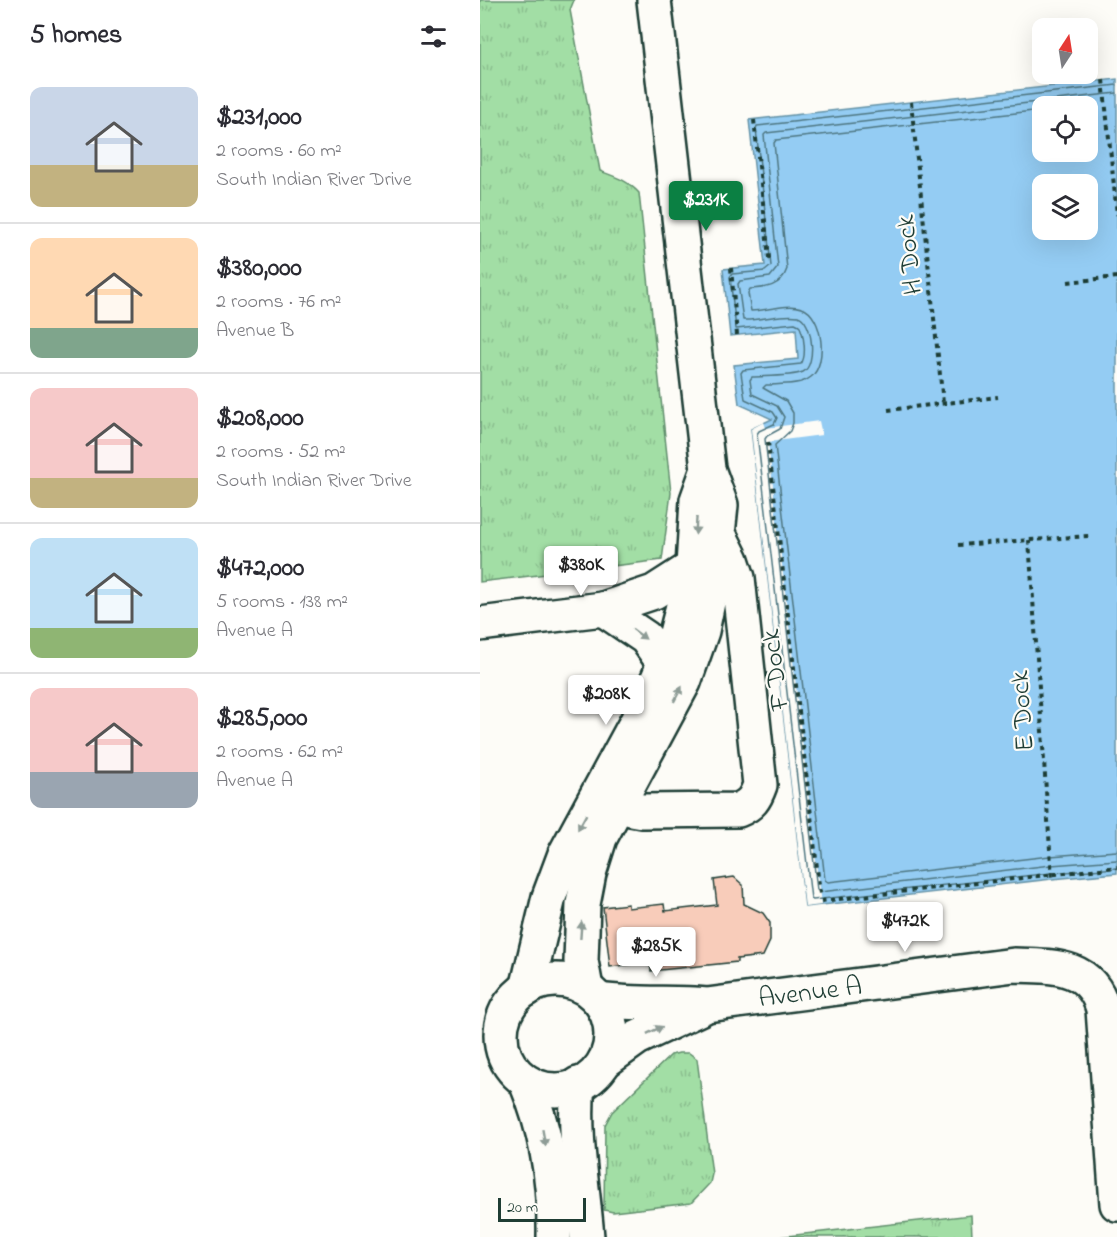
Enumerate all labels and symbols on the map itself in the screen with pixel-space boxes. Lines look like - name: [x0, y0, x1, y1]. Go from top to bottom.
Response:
- north arrow: [1032, 18, 1098, 84]
- pin: $231K: [664, 181, 748, 232]
- street label: H Dock: [887, 213, 934, 297]
- one-way arrow: [691, 516, 700, 535]
- pin: $380K: [539, 546, 623, 597]
- street label: F Dock: [752, 626, 801, 714]
- one-way arrow: [631, 627, 647, 640]
- street label: E Dock: [1001, 669, 1046, 752]
- pin: $208K: [564, 675, 648, 726]
- one-way arrow: [673, 685, 683, 702]
- one-way arrow: [577, 814, 587, 831]
- pin: $472K: [863, 902, 947, 953]
- one-way arrow: [576, 921, 586, 940]
- pin: $285K: [614, 927, 698, 978]
- street label: Avenue A: [756, 968, 864, 1019]
- one-way arrow: [646, 1025, 663, 1034]
- one-way arrow: [539, 1128, 548, 1147]
- scale bar: [498, 1195, 586, 1222]

